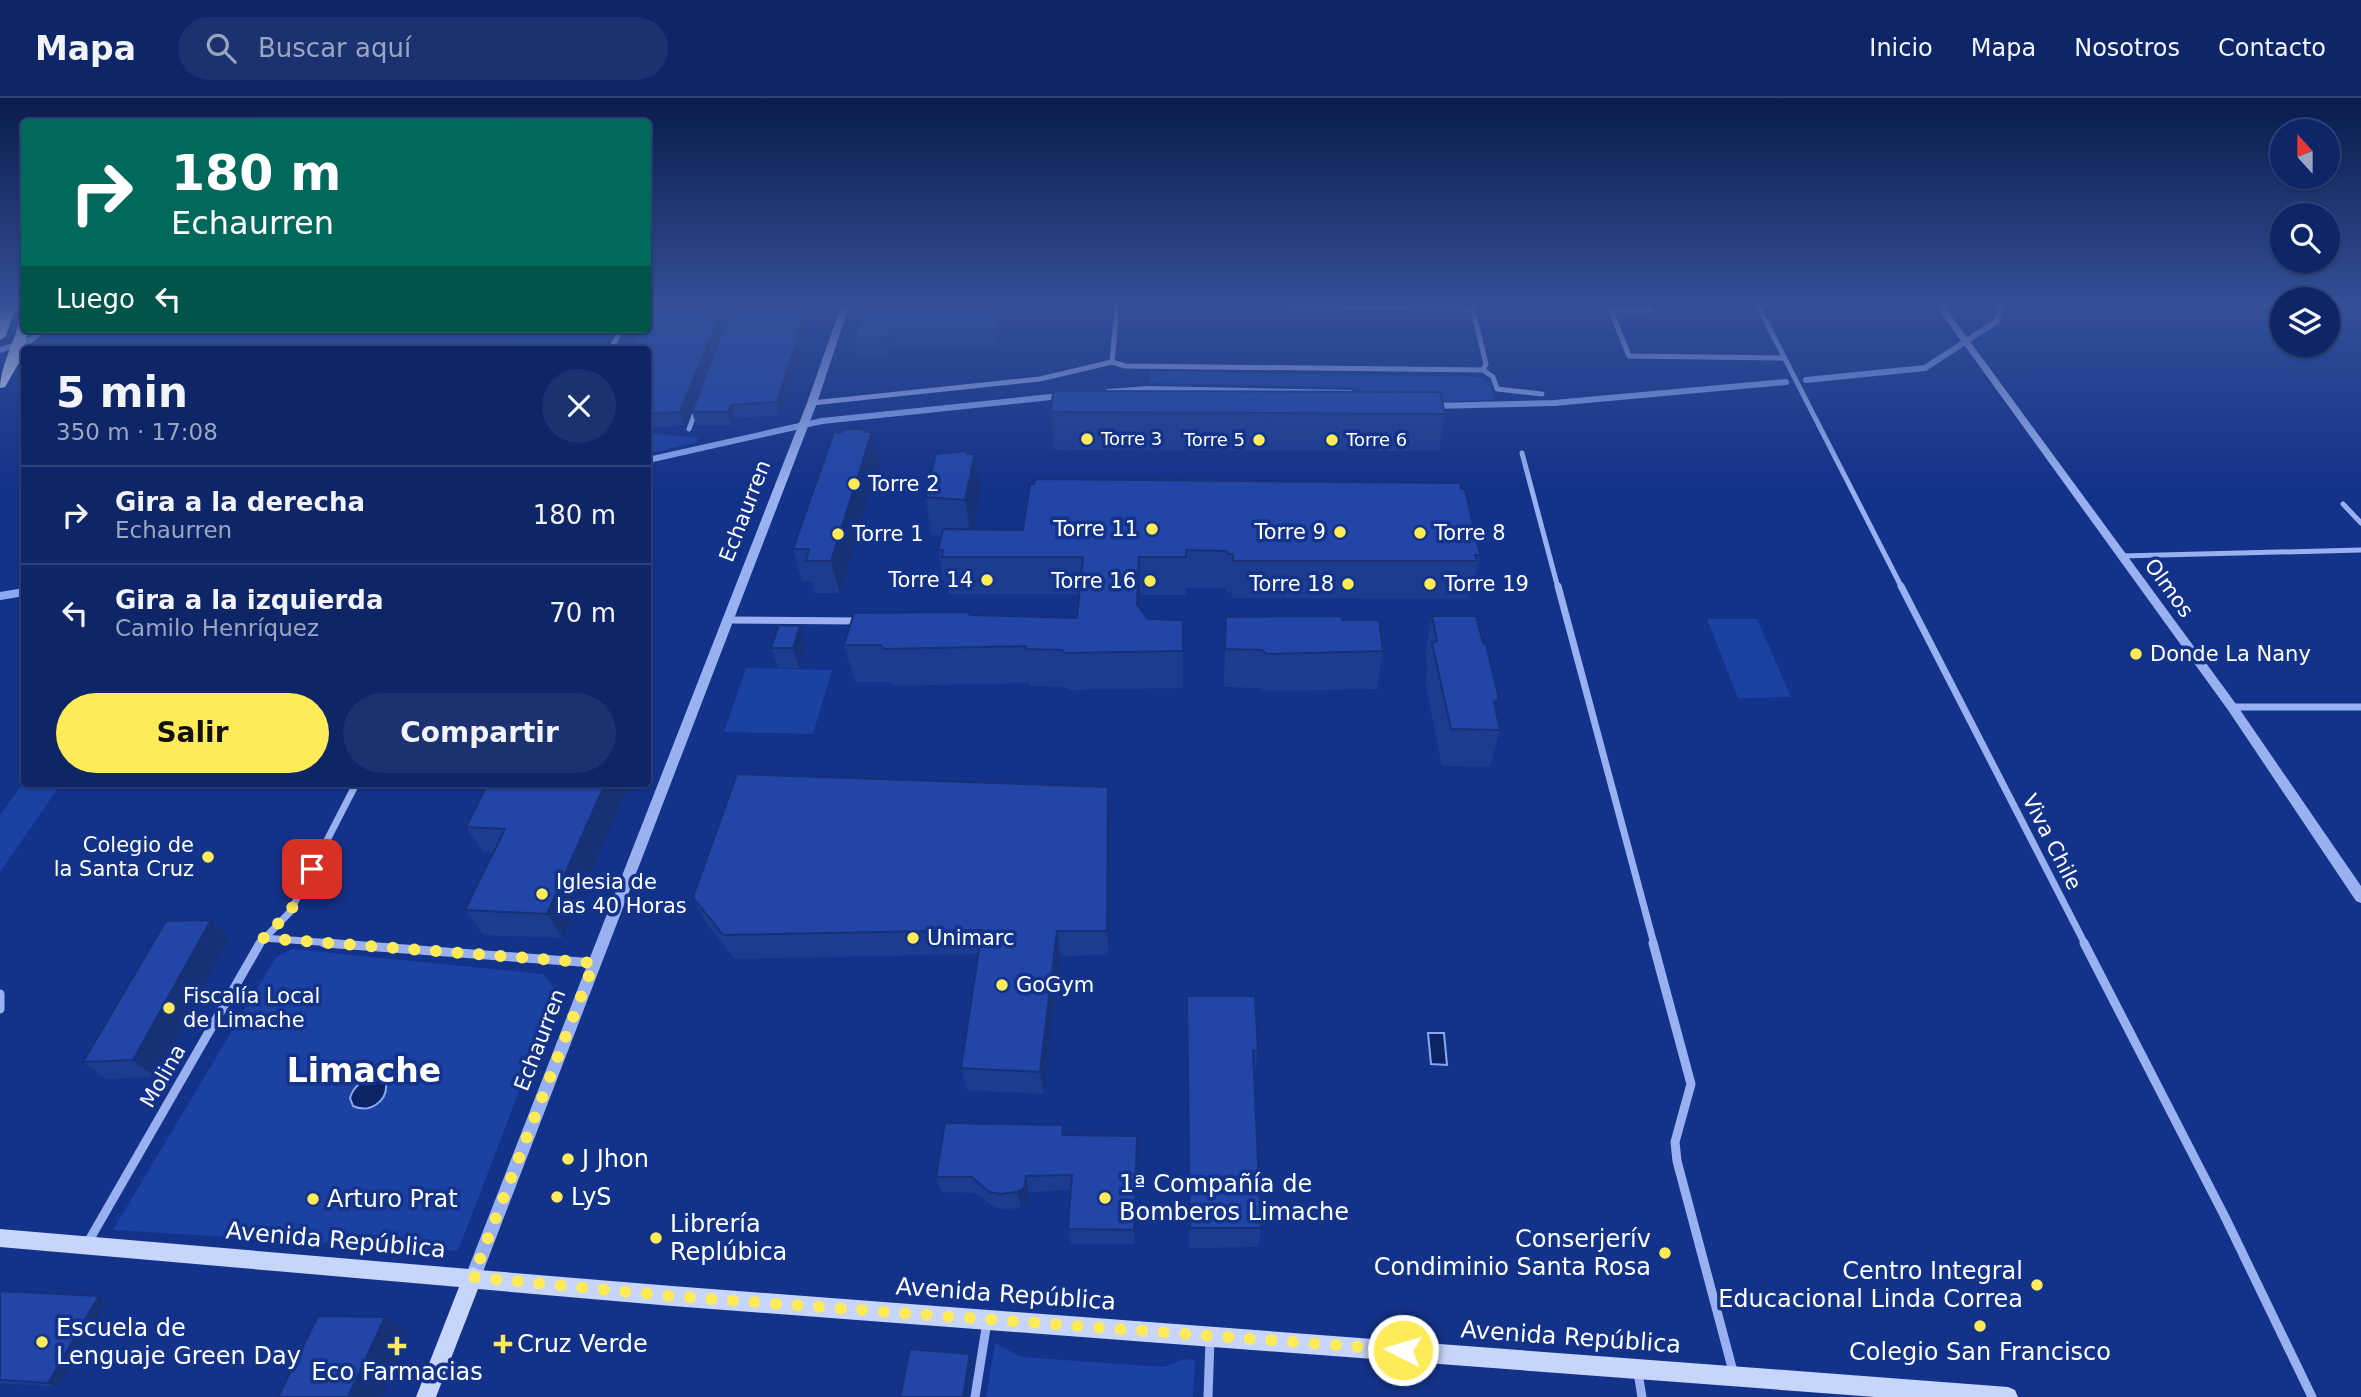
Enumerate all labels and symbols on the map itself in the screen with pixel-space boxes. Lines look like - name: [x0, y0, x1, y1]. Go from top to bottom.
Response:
- north arrow: [2270, 119, 2340, 189]
- place label: Torre 3: [1100, 428, 1162, 449]
- place label: Torre 5: [1183, 429, 1245, 450]
- place label: Torre 6: [1345, 429, 1407, 450]
- marker: Torre 3: [1079, 431, 1095, 447]
- marker: Torre 5: [1251, 432, 1267, 448]
- marker: Torre 6: [1324, 432, 1340, 448]
- street label: Echaurren: [715, 457, 775, 565]
- place label: Torre 2: [867, 472, 940, 496]
- marker: Torre 2: [846, 476, 862, 492]
- place label: Torre 11: [1052, 517, 1138, 541]
- place label: Torre 9: [1253, 520, 1326, 544]
- marker: Torre 11: [1144, 521, 1160, 537]
- place label: Torre 8: [1433, 521, 1506, 545]
- place label: Torre 1: [851, 522, 924, 546]
- marker: Torre 9: [1332, 524, 1348, 540]
- marker: Torre 8: [1412, 525, 1428, 541]
- marker: Torre 1: [830, 526, 846, 542]
- street label: Olmos: [2140, 554, 2198, 622]
- place label: Torre 14: [887, 568, 973, 592]
- place label: Torre 16: [1050, 569, 1136, 593]
- marker: Torre 14: [979, 572, 995, 588]
- place label: Torre 18: [1248, 572, 1334, 596]
- place label: Torre 19: [1443, 572, 1529, 596]
- marker: Torre 16: [1142, 573, 1158, 589]
- marker: Torre 18: [1340, 576, 1356, 592]
- marker: Torre 19: [1422, 576, 1438, 592]
- place label: Donde La Nany: [2150, 642, 2311, 666]
- marker: Donde La Nany: [2128, 646, 2144, 662]
- street label: Viva Chile: [2018, 790, 2086, 894]
- place label: Colegio de la Santa Cruz: [54, 833, 194, 881]
- pin: [282, 839, 342, 899]
- marker: Colegio de la Santa Cruz: [200, 849, 216, 865]
- place label: Iglesia de las 40 Horas: [556, 870, 687, 918]
- marker: Iglesia de las 40 Horas: [534, 886, 550, 902]
- place label: Unimarc: [927, 926, 1015, 950]
- marker: Unimarc: [905, 930, 921, 946]
- place label: GoGym: [1016, 973, 1094, 997]
- marker: GoGym: [994, 977, 1010, 993]
- place label: Fiscalía Local de Limache: [183, 984, 320, 1032]
- street label: Echaurren: [510, 986, 570, 1094]
- marker: Fiscalía Local de Limache: [161, 1000, 177, 1016]
- street label: Molina: [135, 1040, 191, 1112]
- district label: Limache: [287, 1051, 441, 1090]
- place label: J Jhon: [580, 1145, 649, 1173]
- marker: J Jhon: [560, 1151, 576, 1167]
- place label: 1ª Compañía de Bomberos Limache: [1119, 1170, 1349, 1226]
- place label: LyS: [571, 1183, 612, 1211]
- place label: Arturo Prat: [327, 1185, 458, 1213]
- marker: LyS: [549, 1189, 565, 1205]
- marker: 1ª Compañía de Bomberos Limache: [1097, 1190, 1113, 1206]
- marker: Arturo Prat: [305, 1191, 321, 1207]
- place label: Librería Replúbica: [670, 1210, 787, 1266]
- street label: Avenida República: [225, 1216, 447, 1264]
- place label: Conserjerív Condiminio Santa Rosa: [1374, 1225, 1651, 1281]
- marker: Librería Replúbica: [648, 1230, 664, 1246]
- marker: Conserjerív Condiminio Santa Rosa: [1657, 1245, 1673, 1261]
- place label: Centro Integral Educacional Linda Correa: [1718, 1257, 2023, 1313]
- street label: Avenida República: [895, 1272, 1117, 1316]
- marker: Centro Integral Educacional Linda Correa: [2029, 1277, 2045, 1293]
- position arrow: [1366, 1313, 1440, 1387]
- place label: Escuela de Lenguaje Green Day: [56, 1314, 301, 1370]
- street label: Avenida República: [1460, 1315, 1682, 1359]
- marker: Colegio San Francisco: [1972, 1318, 1988, 1334]
- place label: Cruz Verde: [517, 1330, 648, 1358]
- marker: Escuela de Lenguaje Green Day: [34, 1334, 50, 1350]
- marker: Cruz Verde: [495, 1336, 511, 1352]
- marker: Eco Farmacias: [389, 1338, 405, 1354]
- place label: Colegio San Francisco: [1849, 1338, 2111, 1366]
- place label: Eco Farmacias: [311, 1358, 483, 1386]

